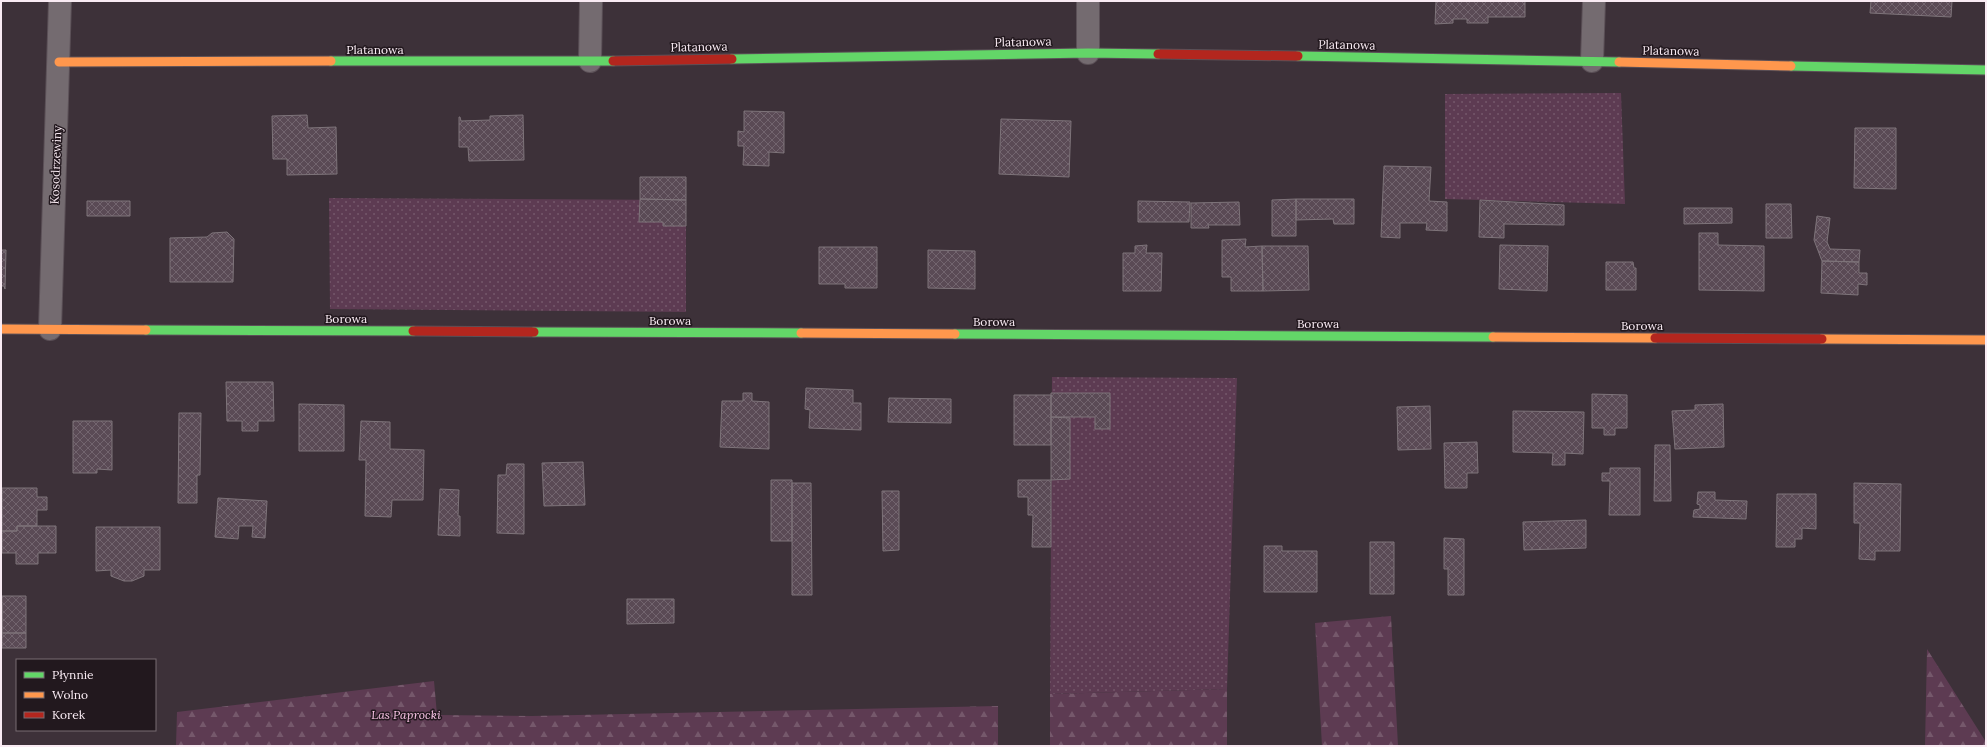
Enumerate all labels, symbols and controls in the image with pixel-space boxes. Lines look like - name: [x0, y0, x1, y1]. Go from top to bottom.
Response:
- street label: Platanowa: [994, 34, 1052, 49]
- street label: Platanowa: [1318, 37, 1376, 52]
- street label: Platanowa: [670, 39, 728, 54]
- street label: Platanowa: [346, 42, 404, 57]
- street label: Platanowa: [1642, 43, 1700, 58]
- street label: Kosodrzewiny: [47, 125, 64, 205]
- street label: Borowa: [325, 311, 367, 326]
- street label: Borowa: [649, 313, 691, 328]
- street label: Borowa: [973, 314, 1015, 329]
- street label: Borowa: [1297, 316, 1339, 331]
- street label: Borowa: [1621, 318, 1663, 333]
- legend: [16, 659, 156, 731]
- text: Płynnie: [52, 667, 94, 682]
- text: Wolno: [52, 687, 88, 702]
- text: Korek: [52, 707, 86, 722]
- park label: Las Paprocki: [371, 707, 441, 722]

